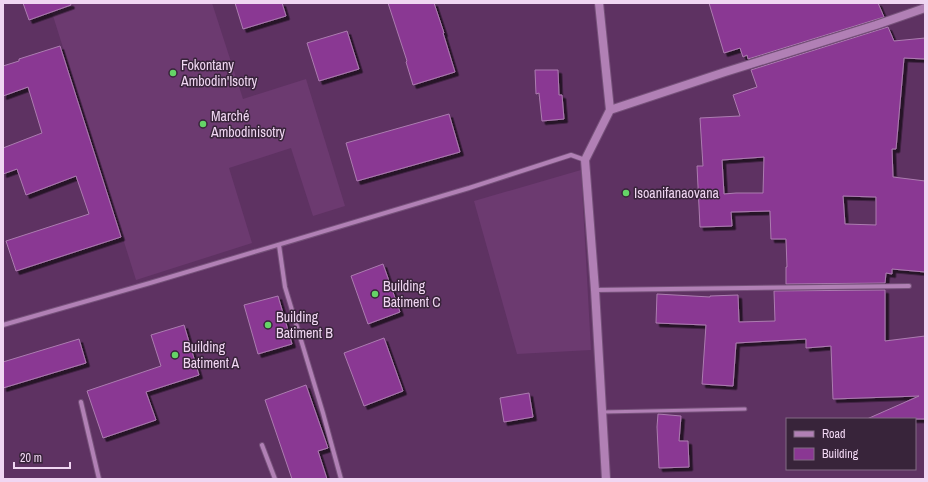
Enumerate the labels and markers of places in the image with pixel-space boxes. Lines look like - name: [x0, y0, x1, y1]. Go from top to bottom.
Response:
- place label: Fokontany Ambodin'Isotry: [180, 56, 257, 90]
- marker: Fokontany Ambodin'Isotry: [168, 68, 178, 78]
- place label: Marché Ambodinisotry: [210, 107, 285, 141]
- marker: Marché Ambodinisotry: [198, 119, 208, 129]
- place label: Isoanifanaovana: [634, 184, 720, 202]
- marker: Isoanifanaovana: [621, 188, 631, 198]
- place label: Building Batiment C: [383, 277, 440, 311]
- marker: Building Batiment C: [370, 289, 380, 299]
- place label: Building Batiment B: [276, 308, 333, 342]
- marker: Building Batiment B: [263, 320, 273, 330]
- place label: Building Batiment A: [183, 338, 240, 372]
- marker: Building Batiment A: [170, 350, 180, 360]

